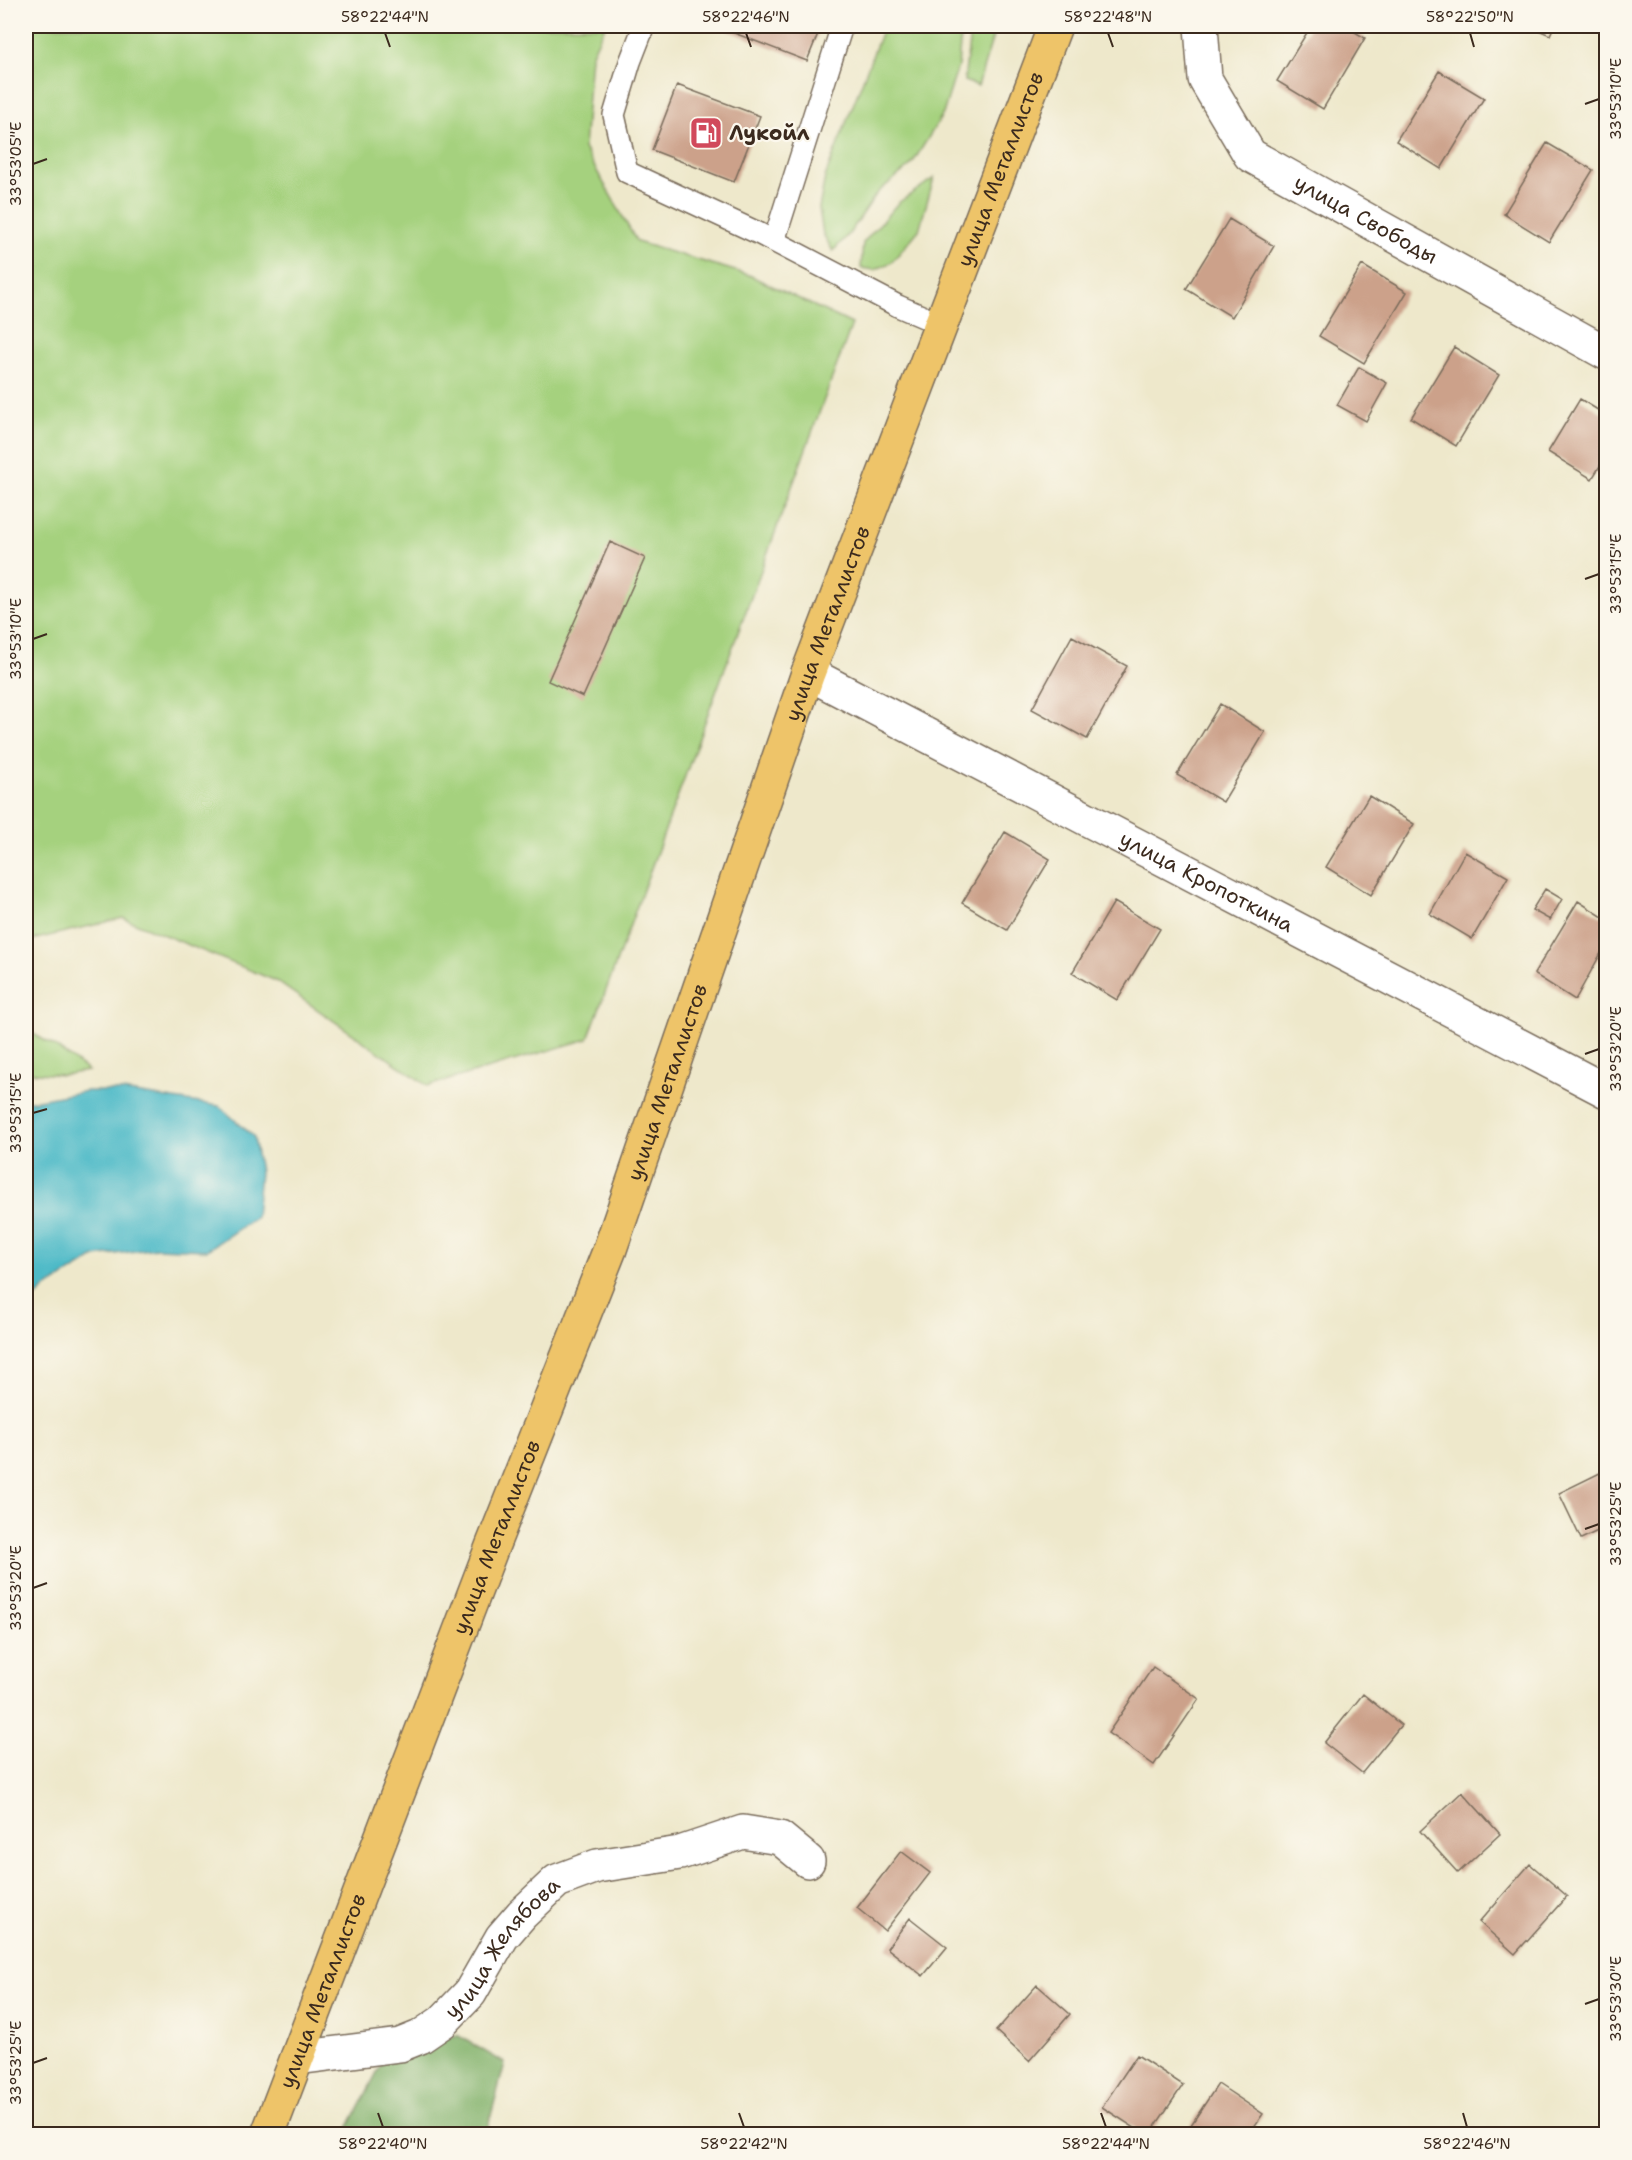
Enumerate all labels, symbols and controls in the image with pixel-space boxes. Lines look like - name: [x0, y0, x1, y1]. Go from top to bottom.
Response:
- text: 58°22'44"N: [341, 7, 429, 27]
- text: 58°22'46"N: [702, 7, 790, 27]
- text: 58°22'48"N: [1064, 7, 1152, 27]
- text: 58°22'50"N: [1426, 7, 1514, 27]
- text: 33°53'10"E: [1606, 58, 1626, 140]
- street label: улица Металлистов: [950, 68, 1050, 271]
- fuel station icon: Лукойл: [688, 115, 724, 151]
- place label: Лукойл: [729, 119, 810, 147]
- text: 33°53'05"E: [6, 122, 26, 206]
- street label: улица Свободы: [1289, 168, 1443, 271]
- street label: улица Металлистов: [778, 522, 877, 725]
- text: 33°53'15"E: [1606, 534, 1626, 614]
- text: 33°53'10"E: [6, 598, 26, 680]
- street label: улица Кропоткина: [1115, 825, 1298, 939]
- street label: улица Металлистов: [620, 980, 714, 1185]
- text: 33°53'20"E: [1606, 1006, 1626, 1092]
- text: 33°53'15"E: [6, 1073, 26, 1153]
- street label: улица Металлистов: [446, 1436, 547, 1638]
- text: 33°53'25"E: [1606, 1482, 1626, 1566]
- text: 33°53'20"E: [6, 1545, 26, 1631]
- street label: улица Желябова: [438, 1871, 566, 2025]
- street label: улица Металлистов: [273, 1890, 372, 2093]
- text: 33°53'30"E: [1606, 1956, 1626, 2042]
- text: 33°53'25"E: [6, 2021, 26, 2105]
- text: 58°22'40"N: [339, 2134, 427, 2154]
- text: 58°22'42"N: [700, 2134, 788, 2154]
- text: 58°22'44"N: [1062, 2134, 1150, 2154]
- text: 58°22'46"N: [1423, 2134, 1511, 2154]

